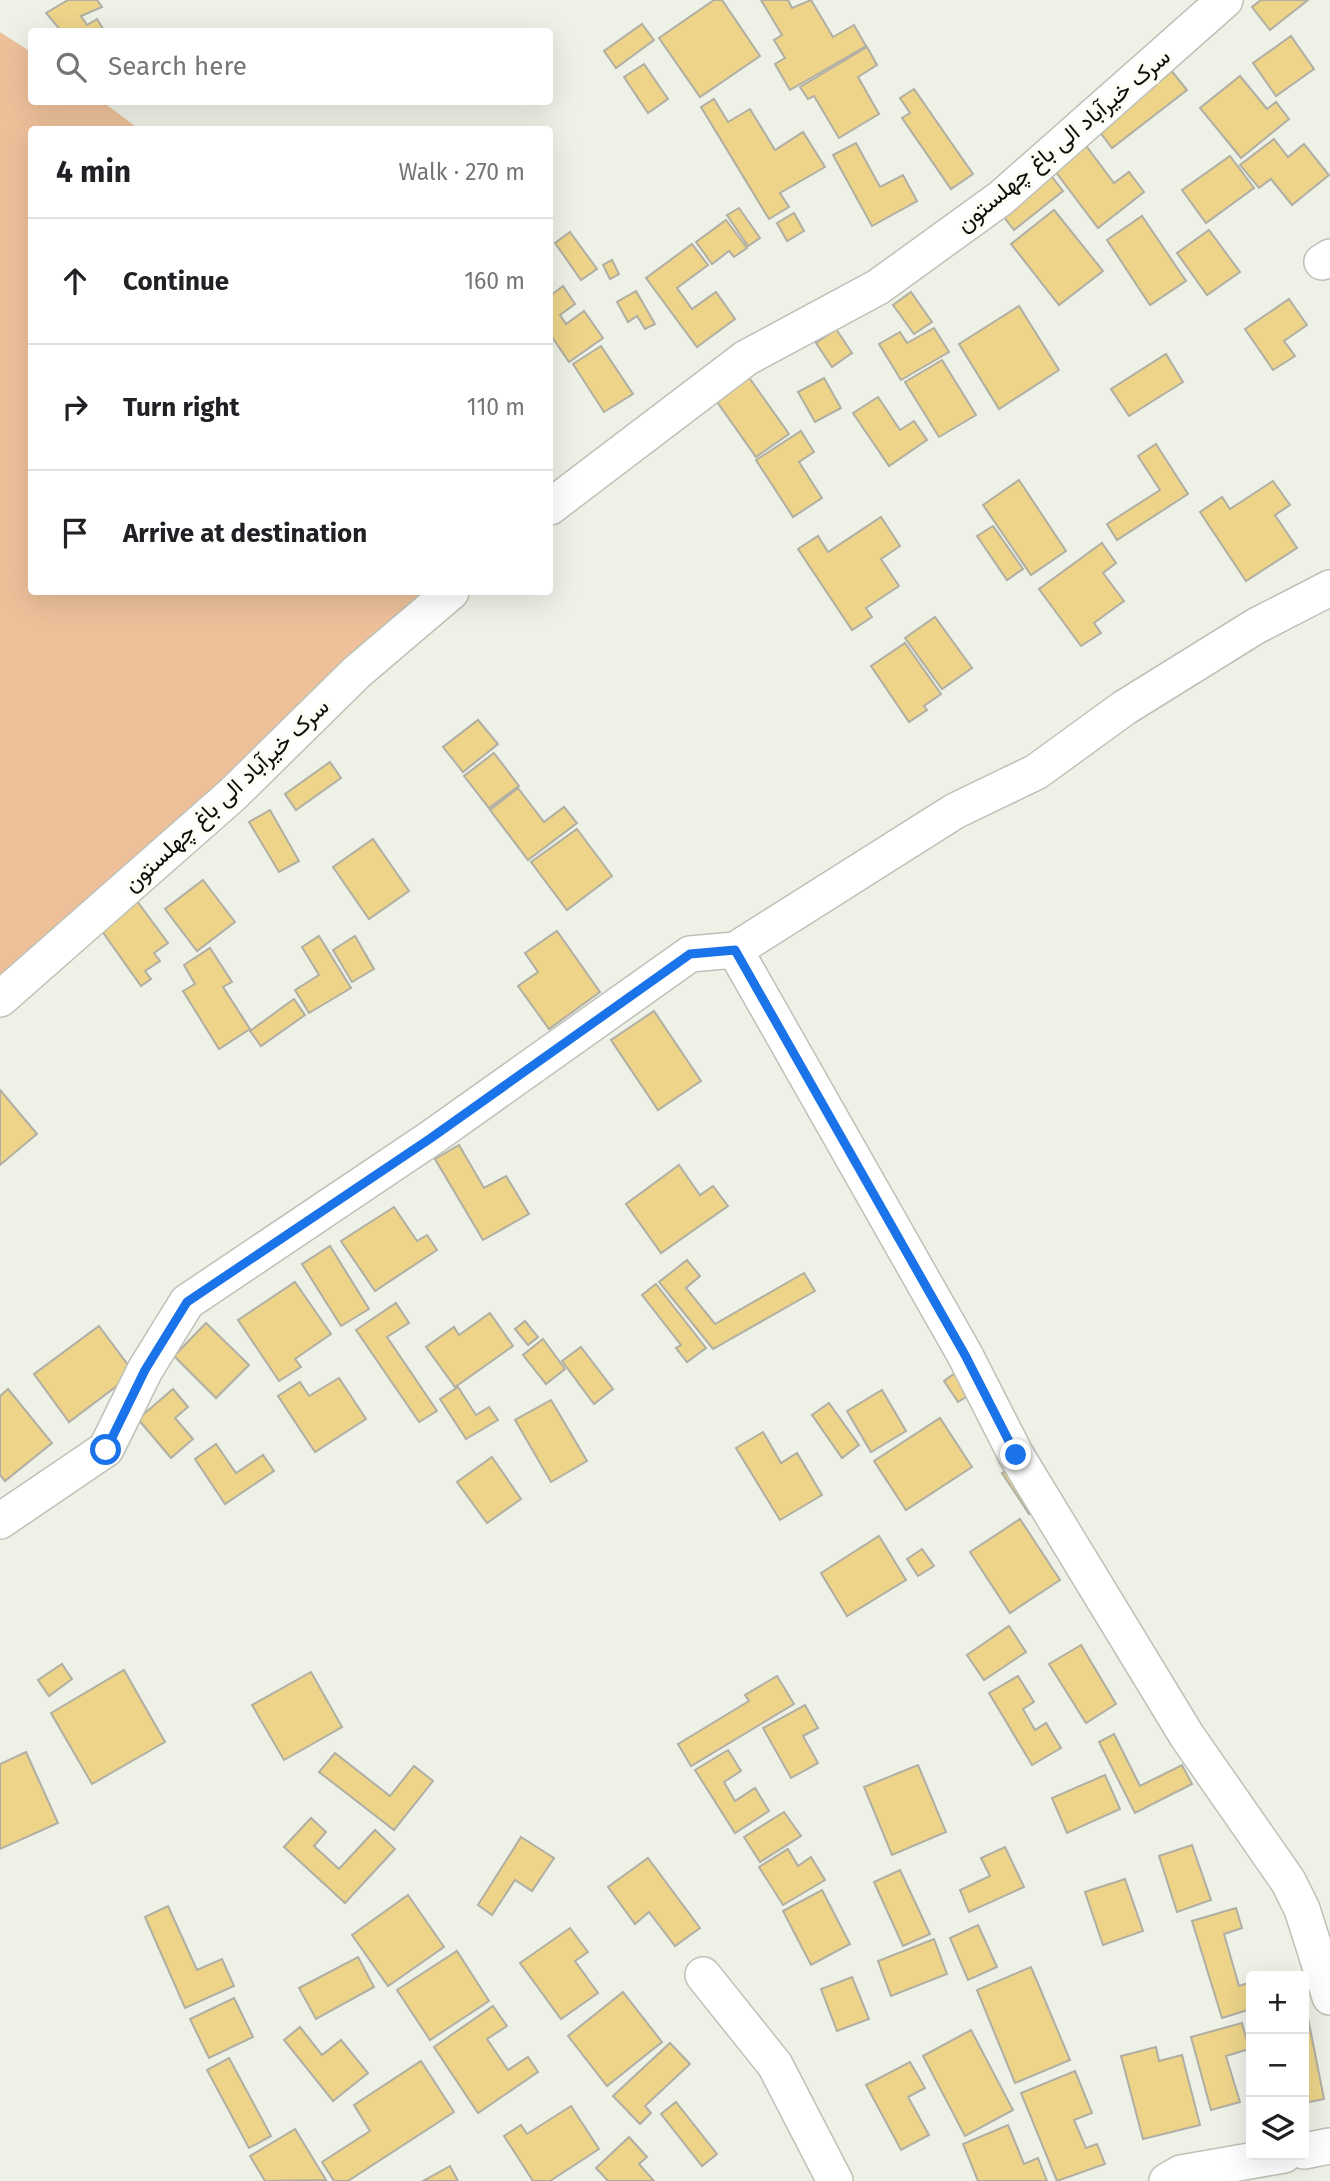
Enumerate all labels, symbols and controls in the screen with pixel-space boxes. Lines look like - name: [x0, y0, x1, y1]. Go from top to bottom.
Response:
- search box: [28, 28, 553, 105]
- street label: سرک خیرآباد الی باغ چهلستون: [950, 42, 1177, 239]
- icon: search: [52, 48, 90, 86]
- text: Search here: [108, 51, 247, 82]
- text: 4 min: [56, 154, 131, 190]
- text: Walk · 270 m: [398, 158, 525, 186]
- icon: ahead: [56, 262, 94, 300]
- text: Continue: [123, 266, 229, 297]
- text: 160 m: [464, 267, 525, 295]
- icon: right: [56, 388, 94, 426]
- text: Turn right: [123, 392, 240, 423]
- text: 110 m: [467, 393, 525, 421]
- icon: arrive: [56, 514, 94, 552]
- text: Arrive at destination: [123, 518, 367, 549]
- street label: سرک خیرآباد الی باغ چهلستون: [117, 692, 336, 899]
- route start: [90, 1434, 121, 1465]
- route end: [1000, 1439, 1031, 1470]
- map controls: [1246, 1971, 1309, 2160]
- button: +: [1246, 1971, 1309, 2034]
- button: −: [1246, 2034, 1309, 2097]
- button: layers: [1246, 2097, 1309, 2160]

